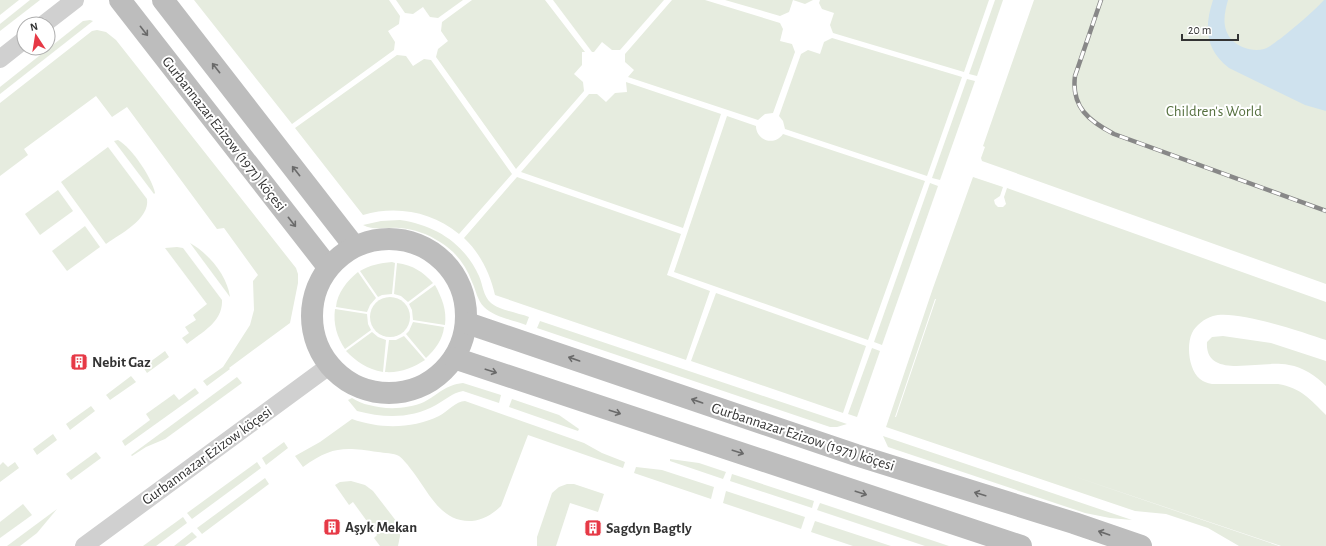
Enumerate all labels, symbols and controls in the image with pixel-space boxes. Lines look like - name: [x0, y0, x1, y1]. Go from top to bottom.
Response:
- north arrow: [16, 16, 56, 56]
- scale bar: [1182, 16, 1238, 42]
- text: N: [29, 21, 39, 33]
- text: 20 m: [1188, 24, 1211, 36]
- one-way arrow: [139, 25, 148, 36]
- street label: Gurbannazar Ezizow (1971) köçesi: [159, 54, 289, 214]
- one-way arrow: [212, 63, 221, 74]
- park label: Children's World: [1166, 104, 1262, 119]
- one-way arrow: [292, 165, 300, 176]
- one-way arrow: [288, 216, 297, 227]
- building icon: Nebit Gaz: [69, 352, 89, 372]
- place label: Nebit Gaz: [92, 355, 151, 370]
- one-way arrow: [569, 355, 581, 363]
- one-way arrow: [485, 367, 497, 375]
- one-way arrow: [691, 397, 704, 404]
- street label: Gurbannazar Ezizow (1971) köçesi: [710, 400, 896, 474]
- street label: Gurbannazar Ezizow köçesi: [139, 404, 275, 508]
- one-way arrow: [608, 408, 620, 416]
- one-way arrow: [732, 449, 744, 457]
- one-way arrow: [855, 490, 868, 497]
- one-way arrow: [974, 490, 987, 497]
- building icon: Aşyk Mekan: [322, 517, 342, 537]
- building icon: Sagdyn Bagtly: [583, 518, 603, 538]
- place label: Aşyk Mekan: [345, 520, 417, 535]
- place label: Sagdyn Bagtly: [606, 521, 692, 536]
- one-way arrow: [1099, 529, 1111, 537]

